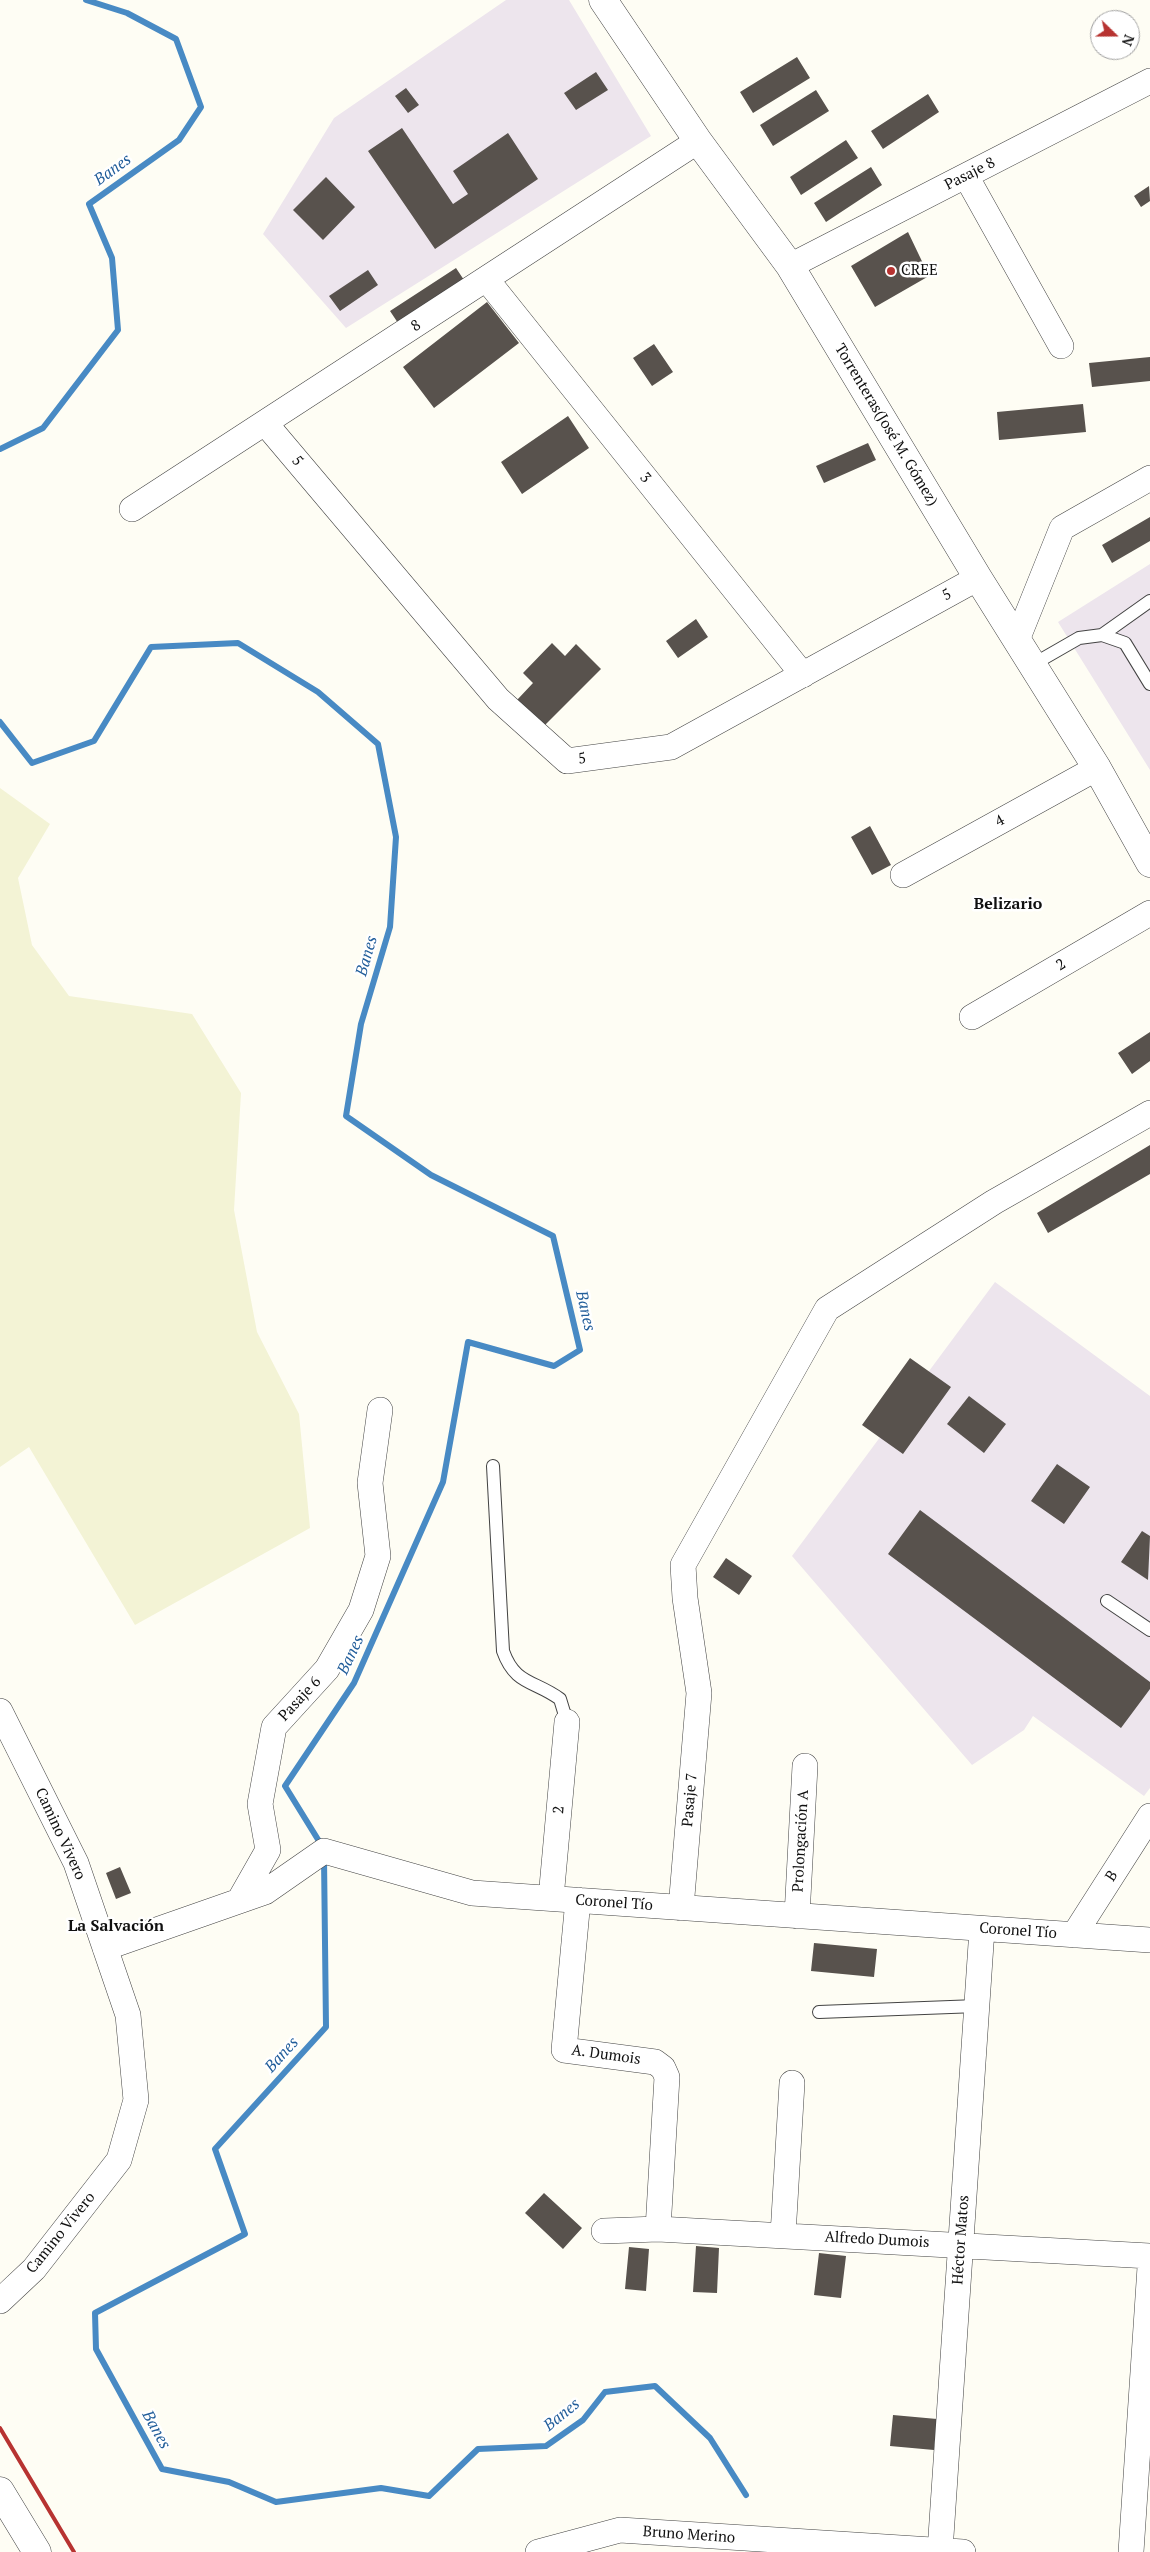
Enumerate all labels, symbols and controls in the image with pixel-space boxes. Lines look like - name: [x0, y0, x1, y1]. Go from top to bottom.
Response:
- north arrow: [1090, 10, 1140, 60]
- text: N: [1118, 32, 1139, 49]
- water label: Banes: [91, 150, 135, 190]
- street label: Pasaje 8: [942, 154, 998, 194]
- place label: CREE: [901, 262, 938, 280]
- marker: CREE: [885, 265, 897, 277]
- street label: 8: [408, 316, 424, 336]
- street label: Torrenteras(José M. Gómez): [830, 341, 942, 509]
- street label: 5: [288, 452, 306, 470]
- street label: 3: [635, 469, 655, 487]
- street label: 5: [939, 585, 955, 605]
- street label: 5: [577, 750, 587, 768]
- street label: 4: [992, 811, 1008, 831]
- district label: Belizario: [974, 894, 1042, 914]
- water label: Banes: [352, 934, 382, 978]
- street label: 2: [1053, 955, 1069, 975]
- water label: Banes: [571, 1289, 599, 1333]
- water label: Banes: [334, 1632, 368, 1678]
- street label: Pasaje 6: [275, 1673, 325, 1725]
- street label: Pasaje 7: [679, 1772, 701, 1828]
- street label: Camino Vivero: [31, 1785, 89, 1883]
- street label: Prolongación A: [789, 1789, 813, 1893]
- street label: 2: [550, 1805, 568, 1815]
- street label: B: [1102, 1867, 1122, 1885]
- street label: Coronel Tío: [575, 1891, 653, 1915]
- district label: La Salvación: [68, 1916, 164, 1936]
- street label: Coronel Tío: [979, 1919, 1057, 1943]
- water label: Banes: [261, 2033, 303, 2077]
- street label: A. Dumois: [570, 2041, 642, 2069]
- street label: Camino Vivero: [23, 2189, 99, 2277]
- street label: Héctor Matos: [949, 2195, 973, 2285]
- street label: Alfredo Dumois: [824, 2228, 930, 2252]
- water label: Banes: [540, 2395, 584, 2435]
- water label: Banes: [138, 2407, 174, 2453]
- street label: Bruno Merino: [642, 2523, 736, 2547]

